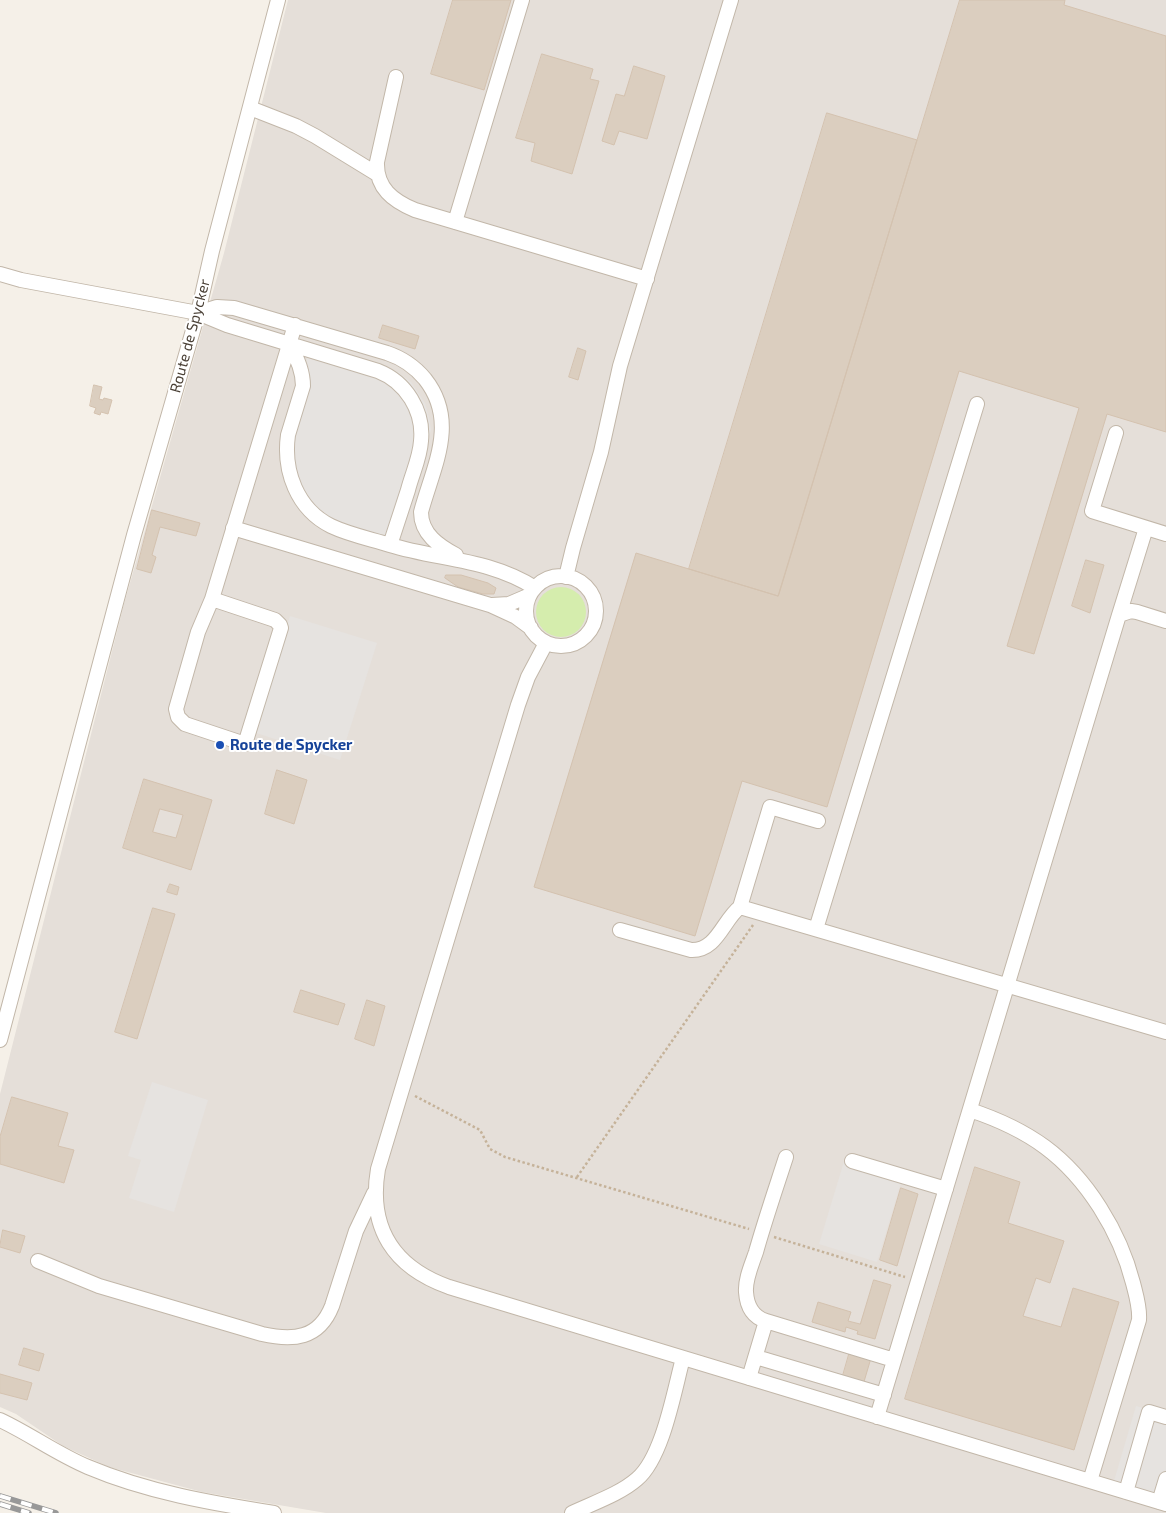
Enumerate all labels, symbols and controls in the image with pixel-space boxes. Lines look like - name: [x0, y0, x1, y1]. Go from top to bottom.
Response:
- street label: Route de Spycker: [166, 277, 214, 395]
- place label: Route de Spycker: [230, 736, 353, 754]
- marker: Route de Spycker: [214, 739, 226, 751]

